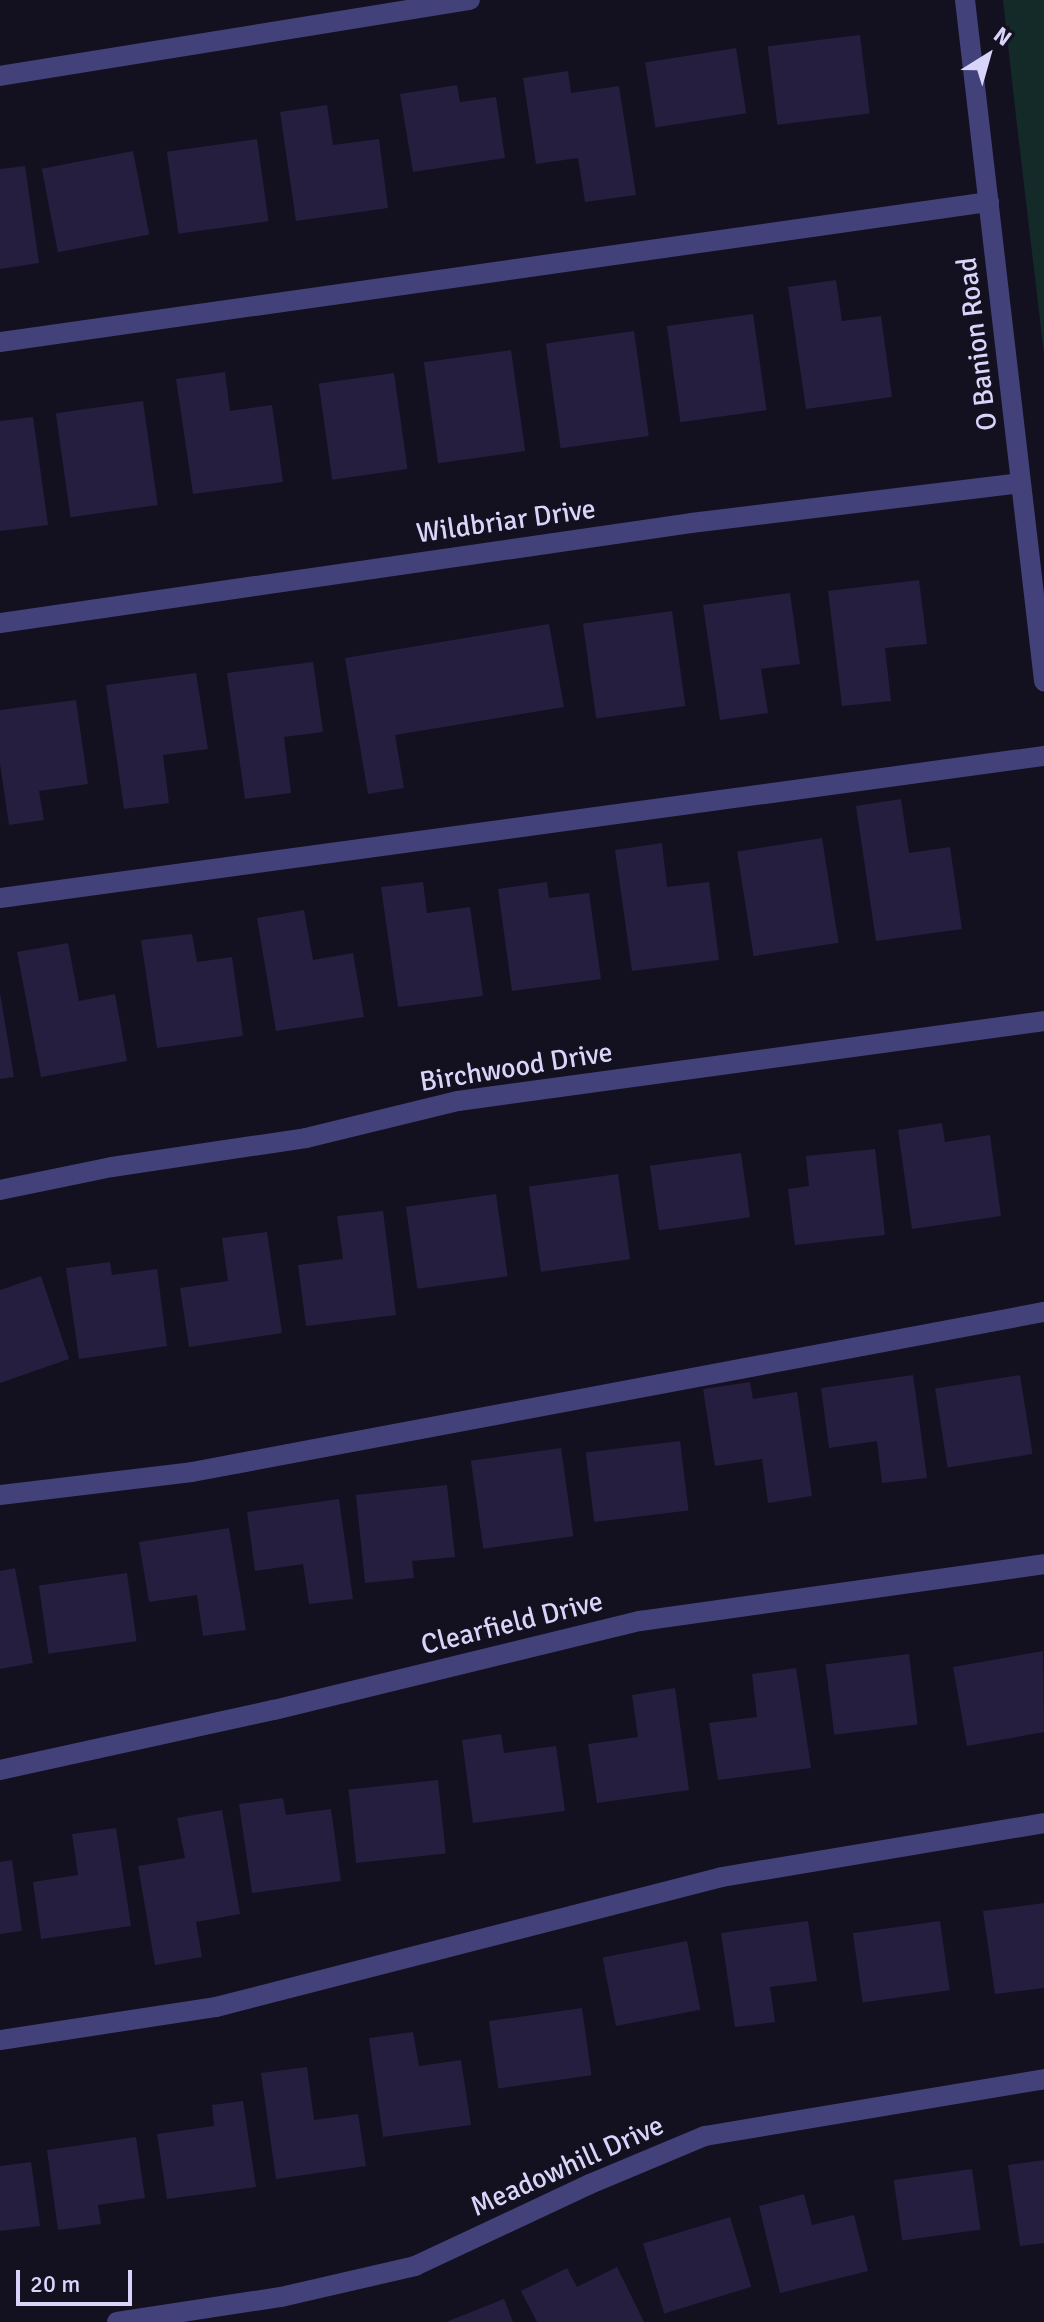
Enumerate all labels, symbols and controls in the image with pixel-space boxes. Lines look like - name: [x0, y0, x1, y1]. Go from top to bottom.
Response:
- north arrow: [948, 16, 1028, 96]
- text: N: [989, 21, 1017, 52]
- street label: O Banion Road: [950, 255, 1004, 433]
- street label: Wildbriar Drive: [414, 492, 598, 550]
- street label: Birchwood Drive: [417, 1035, 615, 1099]
- street label: Clearfield Drive: [418, 1584, 606, 1662]
- street label: Meadowhill Drive: [465, 2108, 669, 2224]
- scale bar: [20, 2254, 136, 2304]
- text: 20 m: [30, 2269, 80, 2299]

